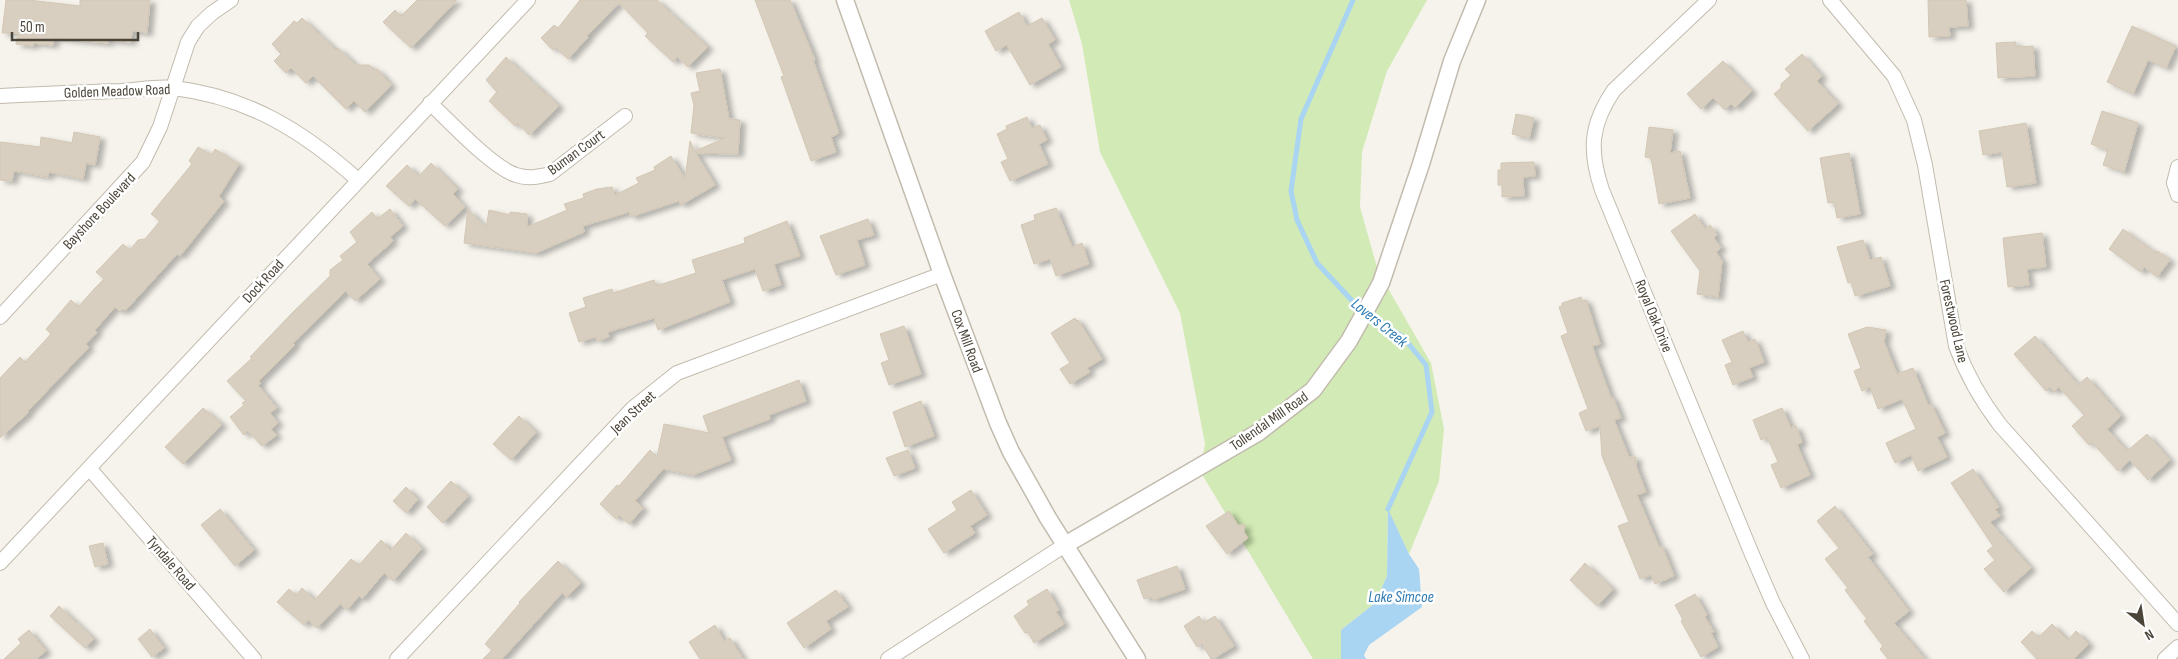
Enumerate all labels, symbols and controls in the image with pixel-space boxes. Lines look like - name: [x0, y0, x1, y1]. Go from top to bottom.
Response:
- scale bar: [12, 10, 139, 42]
- text: 50 m: [20, 18, 45, 37]
- street label: Golden Meadow Road: [63, 80, 171, 103]
- street label: Buman Court: [544, 125, 609, 179]
- street label: Bayshore Boulevard: [59, 169, 140, 254]
- street label: Dock Road: [238, 256, 288, 307]
- street label: Royal Oak Drive: [1630, 277, 1677, 355]
- street label: Forestwood Lane: [1935, 278, 1972, 365]
- water label: Lovers Creek: [1347, 295, 1412, 352]
- street label: Cox Mill Road: [946, 307, 987, 375]
- street label: Jean Street: [606, 386, 660, 439]
- street label: Tollendal Mill Road: [1226, 387, 1312, 455]
- street label: Tyndale Road: [142, 532, 199, 594]
- water label: Lake Simcoe: [1368, 588, 1434, 607]
- north arrow: [2118, 599, 2168, 649]
- text: N: [2142, 626, 2157, 644]

